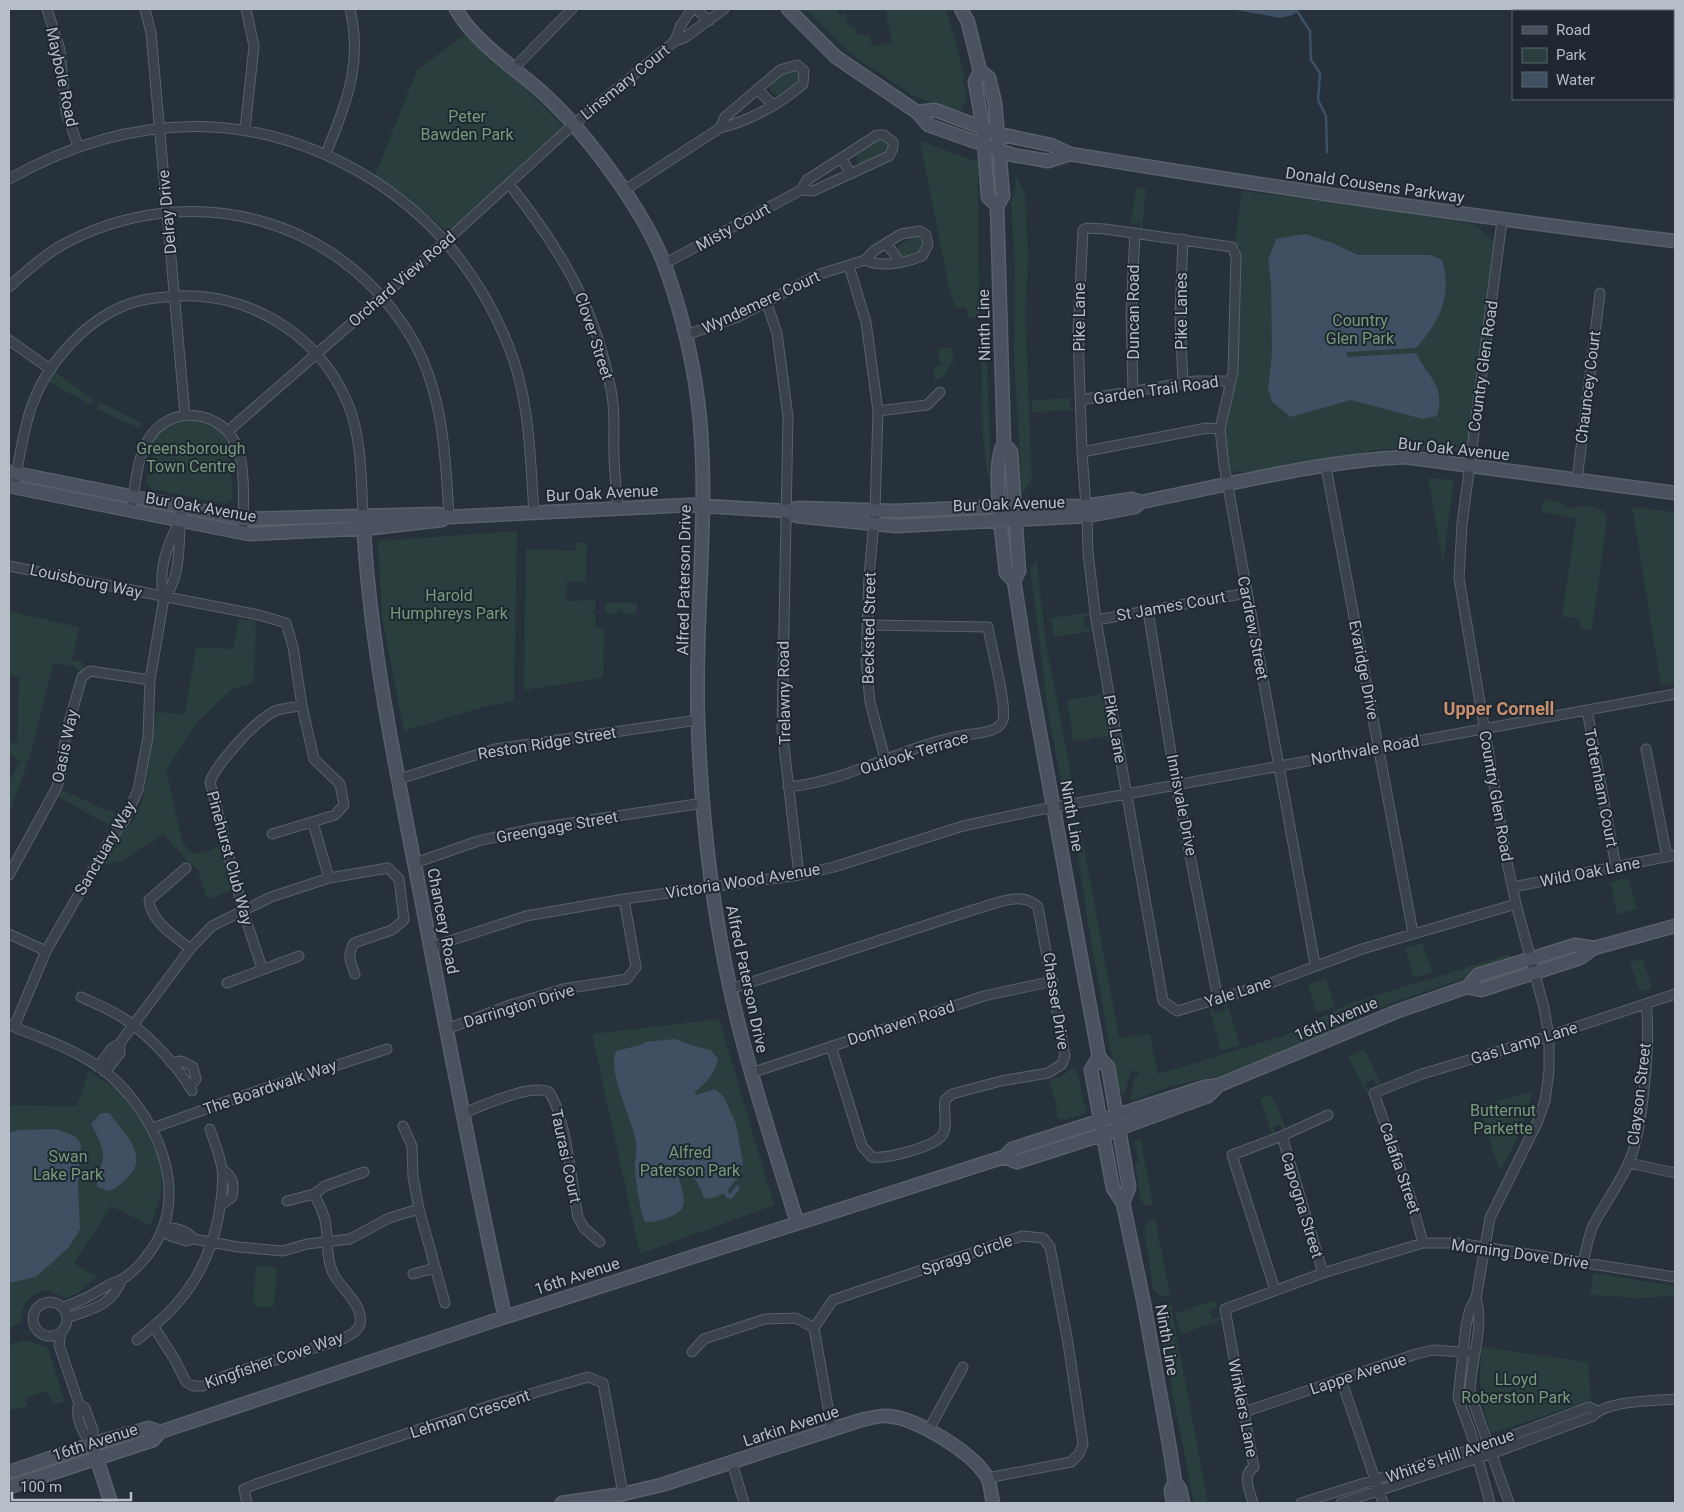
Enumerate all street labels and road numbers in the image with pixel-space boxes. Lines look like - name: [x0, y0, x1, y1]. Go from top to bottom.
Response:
- street label: Maybole Road: [42, 25, 82, 129]
- street label: Linsmary Court: [577, 40, 673, 124]
- street label: Donald Cousens Parkway: [1284, 163, 1466, 207]
- street label: Delray Drive: [154, 169, 180, 255]
- street label: Misty Court: [692, 199, 774, 255]
- street label: Orchard View Road: [345, 227, 459, 331]
- street label: Duncan Road: [1124, 265, 1143, 359]
- street label: Wyndemere Court: [699, 266, 823, 338]
- street label: Pike Lanes: [1172, 272, 1191, 350]
- street label: Pike Lane: [1070, 282, 1089, 352]
- street label: Ninth Line: [974, 289, 994, 361]
- street label: Clover Street: [571, 290, 617, 382]
- street label: Country Glen Road: [1464, 299, 1502, 433]
- street label: Chauncey Court: [1572, 330, 1604, 444]
- street label: Garden Trail Road: [1092, 372, 1220, 408]
- street label: Bur Oak Avenue: [1397, 434, 1511, 464]
- street label: Bur Oak Avenue: [545, 481, 659, 505]
- street label: Bur Oak Avenue: [144, 488, 258, 526]
- street label: Bur Oak Avenue: [953, 493, 1065, 515]
- street label: Alfred Paterson Drive: [673, 505, 695, 655]
- street label: Louisbourg Way: [28, 560, 144, 602]
- street label: Becksted Street: [859, 572, 879, 684]
- street label: Cardrew Street: [1234, 574, 1272, 682]
- street label: St James Court: [1115, 587, 1227, 625]
- street label: Evaridge Drive: [1345, 619, 1383, 721]
- street label: Trelawny Road: [774, 641, 794, 745]
- street label: Pike Lane: [1100, 693, 1130, 765]
- street label: Oasis Way: [48, 707, 82, 784]
- street label: Reston Ridge Street: [476, 723, 618, 763]
- street label: Outlook Terrace: [858, 727, 970, 779]
- street label: Tottenham Court: [1580, 727, 1622, 849]
- street label: Country Glen Road: [1475, 729, 1517, 863]
- street label: Northvale Road: [1309, 731, 1421, 769]
- street label: Innisvale Drive: [1163, 753, 1201, 857]
- street label: Ninth Line: [1056, 779, 1088, 853]
- street label: Pinehurst Club Way: [203, 789, 257, 928]
- street label: Sanctuary Way: [70, 797, 140, 898]
- street label: Greengage Street: [495, 807, 619, 847]
- street label: Wild Oak Lane: [1538, 853, 1642, 891]
- street label: Victoria Wood Avenue: [664, 859, 822, 903]
- street label: Chancery Road: [423, 866, 463, 976]
- street label: Alfred Paterson Drive: [722, 903, 772, 1055]
- street label: Chasser Drive: [1039, 951, 1073, 1051]
- street label: Yale Lane: [1202, 972, 1274, 1012]
- street label: Darrington Drive: [461, 980, 577, 1032]
- street label: 16th Avenue: [1292, 993, 1380, 1045]
- street label: Donhaven Road: [845, 997, 957, 1049]
- street label: Gas Lamp Lane: [1468, 1018, 1580, 1068]
- street label: Clayson Street: [1623, 1042, 1655, 1146]
- street label: The Boardwalk Way: [201, 1055, 340, 1119]
- street label: Taurasi Court: [547, 1107, 585, 1205]
- street label: Calafia Street: [1375, 1120, 1425, 1216]
- street label: Capogna Street: [1277, 1150, 1327, 1260]
- street label: Spragg Circle: [919, 1231, 1015, 1279]
- street label: Morning Dove Drive: [1450, 1235, 1590, 1273]
- street label: 16th Avenue: [532, 1253, 622, 1299]
- street label: Ninth Line: [1151, 1303, 1183, 1377]
- street label: Kingfisher Cove Way: [202, 1327, 346, 1393]
- street label: Lappe Avenue: [1307, 1350, 1409, 1398]
- street label: Winklers Lane: [1224, 1357, 1262, 1459]
- street label: Lehman Crescent: [408, 1386, 532, 1442]
- street label: Larkin Avenue: [741, 1402, 841, 1450]
- street label: 16th Avenue: [50, 1419, 140, 1465]
- street label: White's Hill Avenue: [1383, 1425, 1517, 1487]

